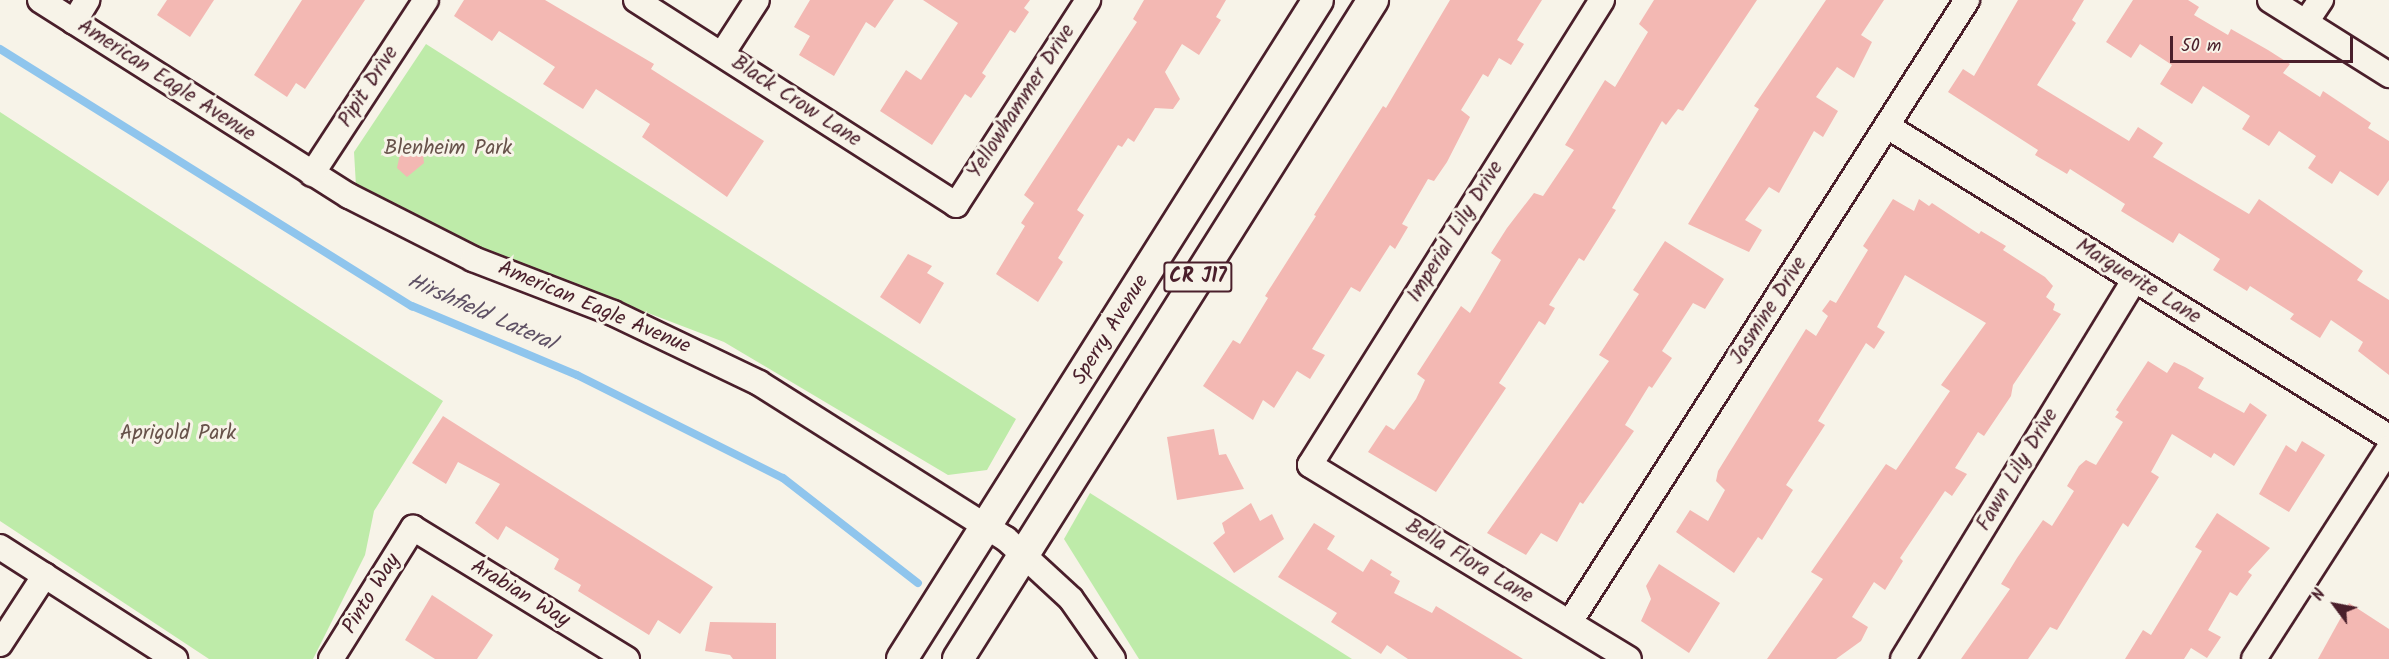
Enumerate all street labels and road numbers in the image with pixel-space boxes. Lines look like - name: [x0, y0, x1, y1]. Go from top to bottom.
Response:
- street label: American Eagle Avenue: [72, 14, 260, 148]
- street label: Yellowhammer Drive: [963, 20, 1081, 184]
- street label: Pipit Drive: [333, 42, 405, 132]
- street label: Black Crow Lane: [726, 51, 866, 153]
- street label: Imperial Lily Drive: [1402, 157, 1510, 307]
- street label: Marguerite Lane: [2071, 233, 2205, 331]
- street label: Jasmine Drive: [1725, 252, 1813, 370]
- street label: American Eagle Avenue: [494, 256, 694, 360]
- road number: CR J17: [1162, 260, 1234, 294]
- street label: Sperry Avenue: [1067, 270, 1155, 390]
- street label: Fawn Lily Drive: [1972, 404, 2064, 536]
- street label: Bella Flora Lane: [1401, 514, 1537, 610]
- street label: Pinto Way: [338, 549, 406, 639]
- street label: Arabian Way: [466, 555, 574, 633]

